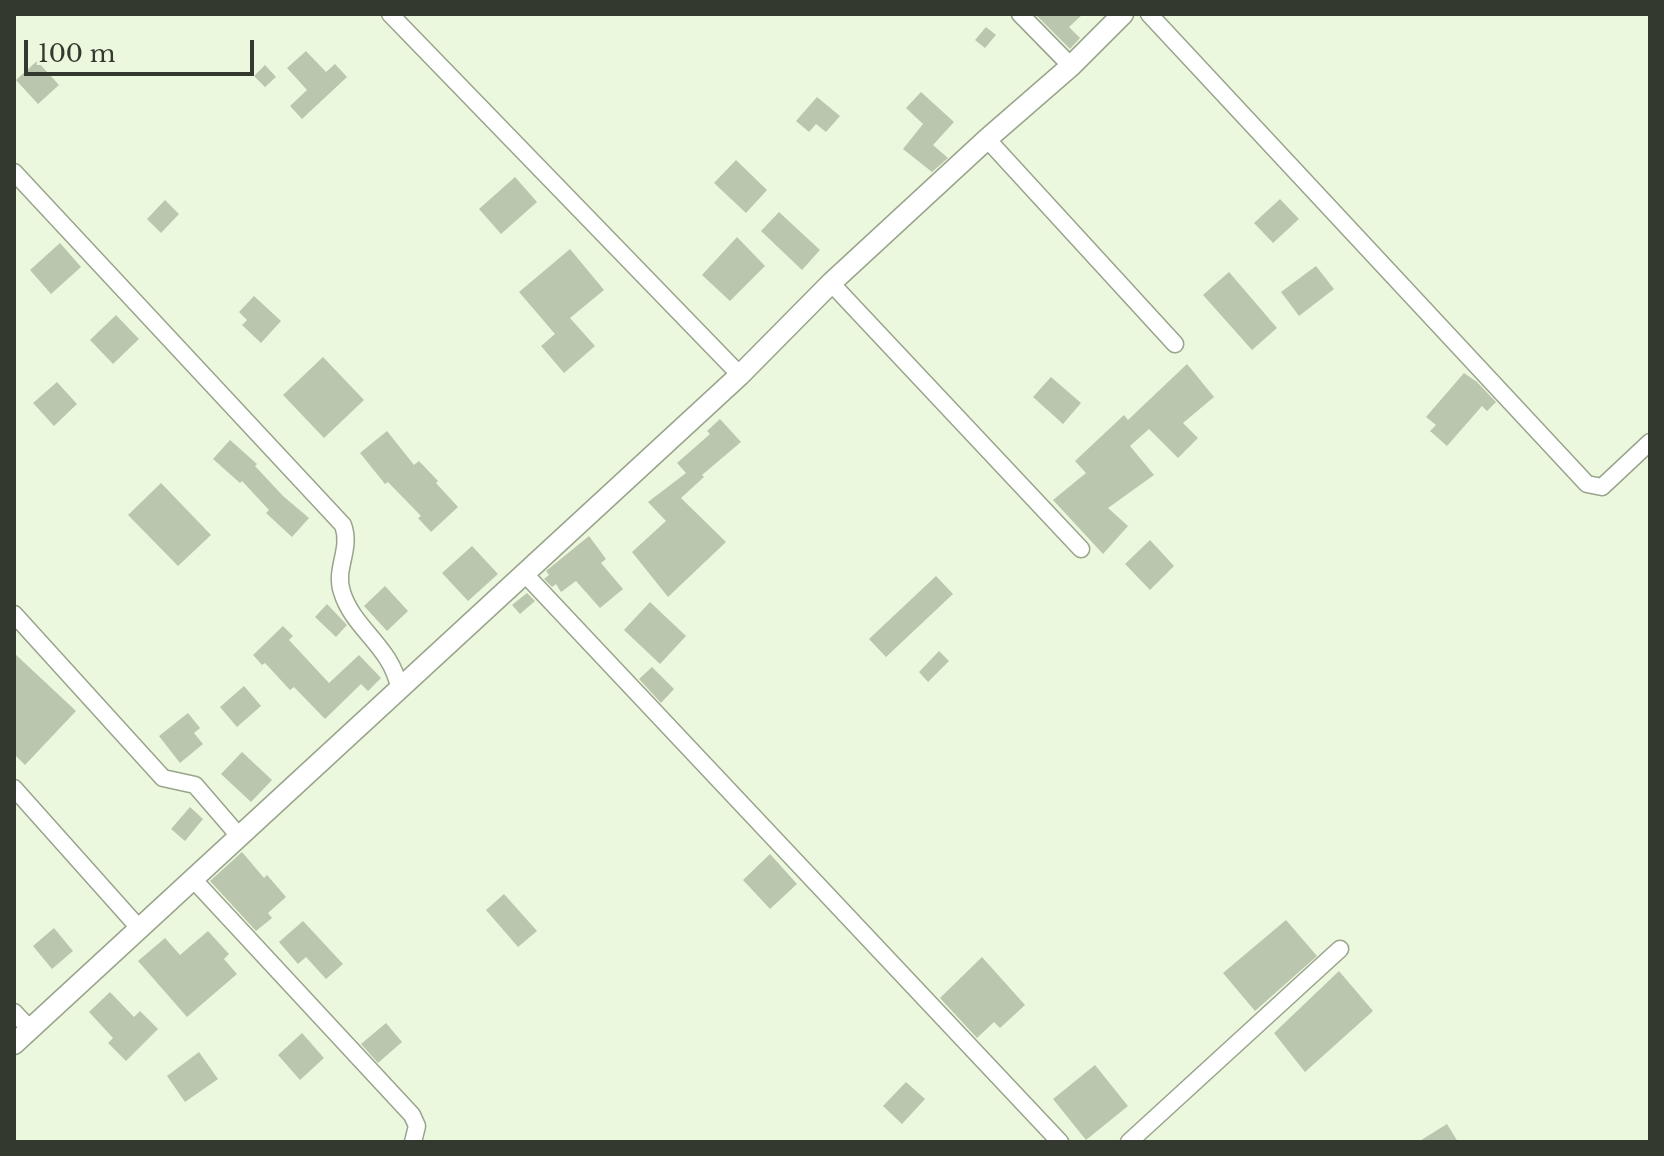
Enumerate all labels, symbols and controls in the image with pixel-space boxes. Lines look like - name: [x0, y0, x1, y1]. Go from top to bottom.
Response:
- scale bar: [28, 24, 258, 74]
- text: 100 m: [38, 39, 116, 68]

